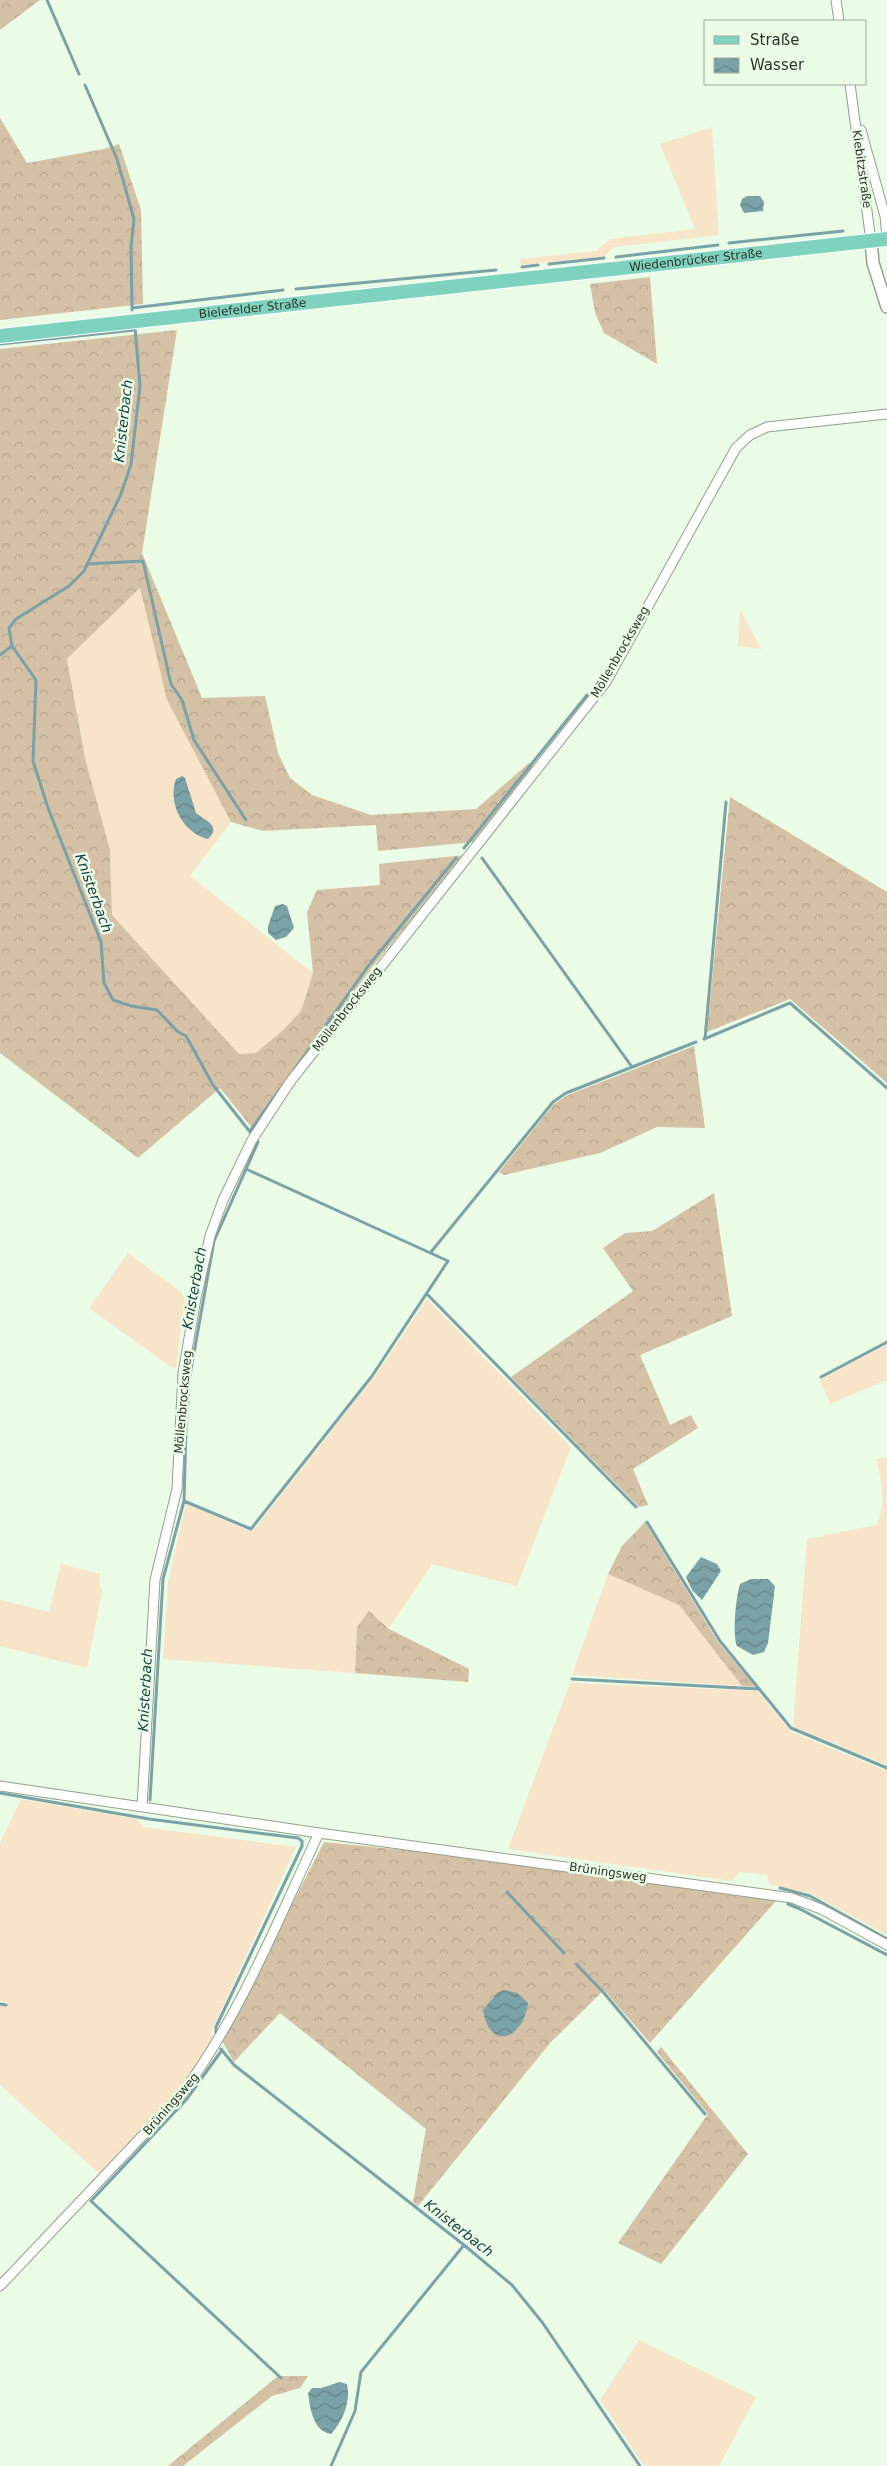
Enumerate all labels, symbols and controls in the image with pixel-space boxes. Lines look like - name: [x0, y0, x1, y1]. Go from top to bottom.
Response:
- legend: [704, 20, 867, 85]
- text: Straße: [750, 31, 799, 49]
- text: Wasser: [750, 56, 805, 74]
- street label: Kiebitzstraße: [850, 129, 874, 209]
- street label: Wiedenbrücker Straße: [628, 246, 763, 274]
- street label: Bielefelder Straße: [198, 296, 307, 321]
- water label: Knisterbach: [111, 379, 135, 463]
- street label: Möllenbrocksweg: [588, 604, 652, 700]
- water label: Knisterbach: [72, 851, 116, 935]
- street label: Möllenbrocksweg: [310, 964, 384, 1054]
- water label: Knisterbach: [179, 1246, 209, 1330]
- street label: Möllenbrocksweg: [172, 1350, 194, 1454]
- water label: Knisterbach: [135, 1648, 155, 1732]
- street label: Brüningsweg: [568, 1860, 648, 1884]
- street label: Brüningsweg: [140, 2070, 202, 2138]
- water label: Knisterbach: [421, 2196, 497, 2260]

